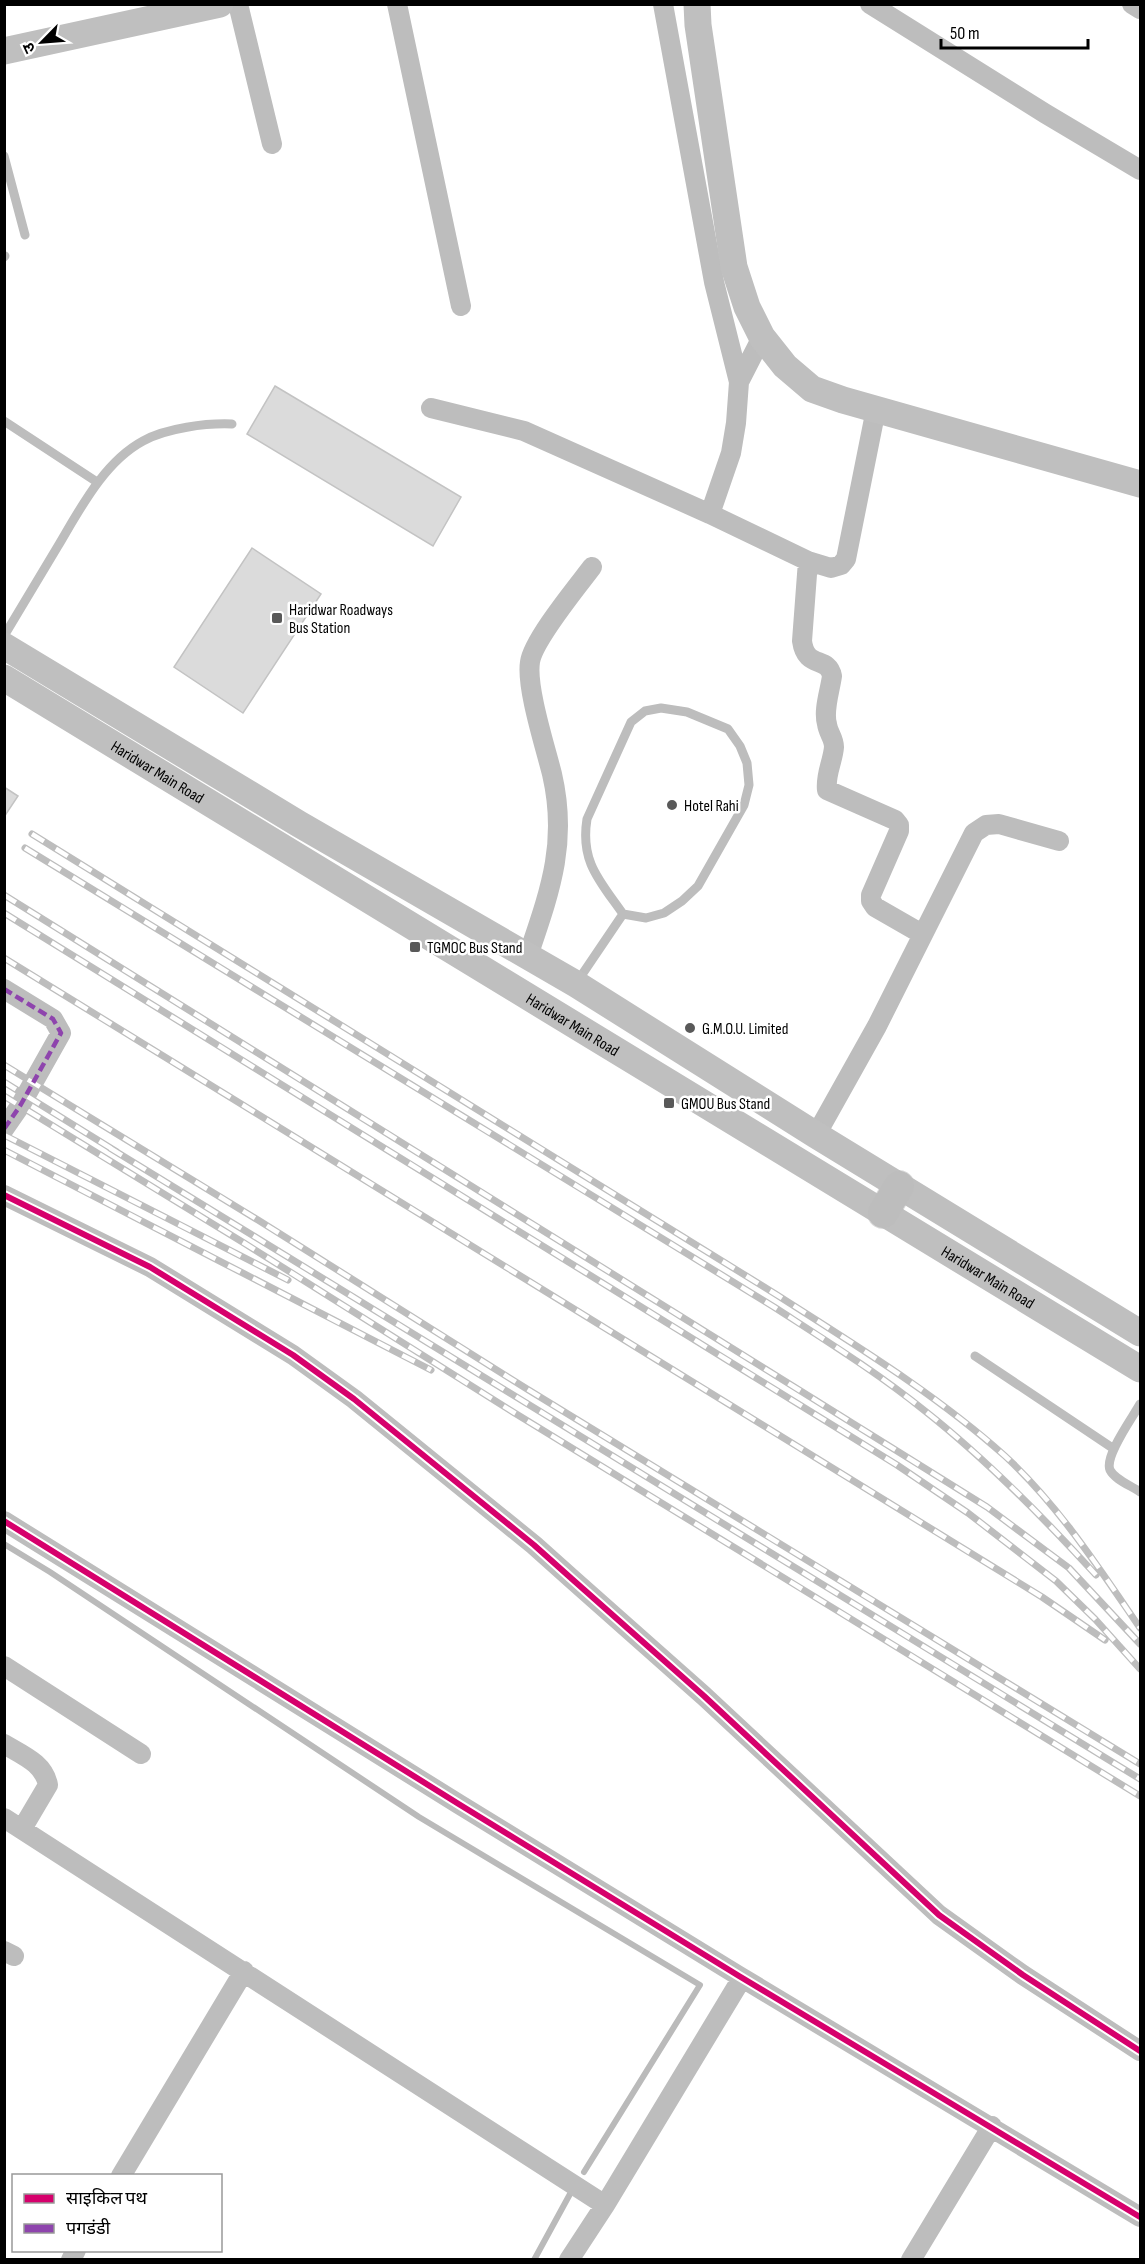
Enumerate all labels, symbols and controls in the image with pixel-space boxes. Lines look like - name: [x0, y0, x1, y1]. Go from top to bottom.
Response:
- north arrow: [12, 12, 72, 72]
- scale bar: [941, 12, 1088, 50]
- text: 50 m: [950, 23, 980, 44]
- text: उ: [19, 39, 40, 56]
- place label: Haridwar Roadways Bus Station: [289, 601, 393, 638]
- marker: Haridwar Roadways Bus Station: [270, 611, 284, 625]
- street label: Haridwar Main Road: [107, 737, 207, 808]
- place label: Hotel Rahi: [684, 797, 739, 816]
- marker: Hotel Rahi: [665, 798, 679, 812]
- place label: TGMOC Bus Stand: [427, 939, 522, 958]
- marker: TGMOC Bus Stand: [408, 940, 422, 954]
- street label: Haridwar Main Road: [522, 990, 622, 1061]
- place label: G.M.O.U. Limited: [702, 1020, 788, 1039]
- marker: G.M.O.U. Limited: [683, 1021, 697, 1035]
- place label: GMOU Bus Stand: [681, 1095, 770, 1114]
- marker: GMOU Bus Stand: [662, 1096, 676, 1110]
- street label: Haridwar Main Road: [937, 1242, 1037, 1313]
- legend: [12, 2174, 222, 2252]
- text: साइकिल पथ: [66, 2188, 147, 2209]
- text: पगडंडी: [66, 2218, 111, 2239]

